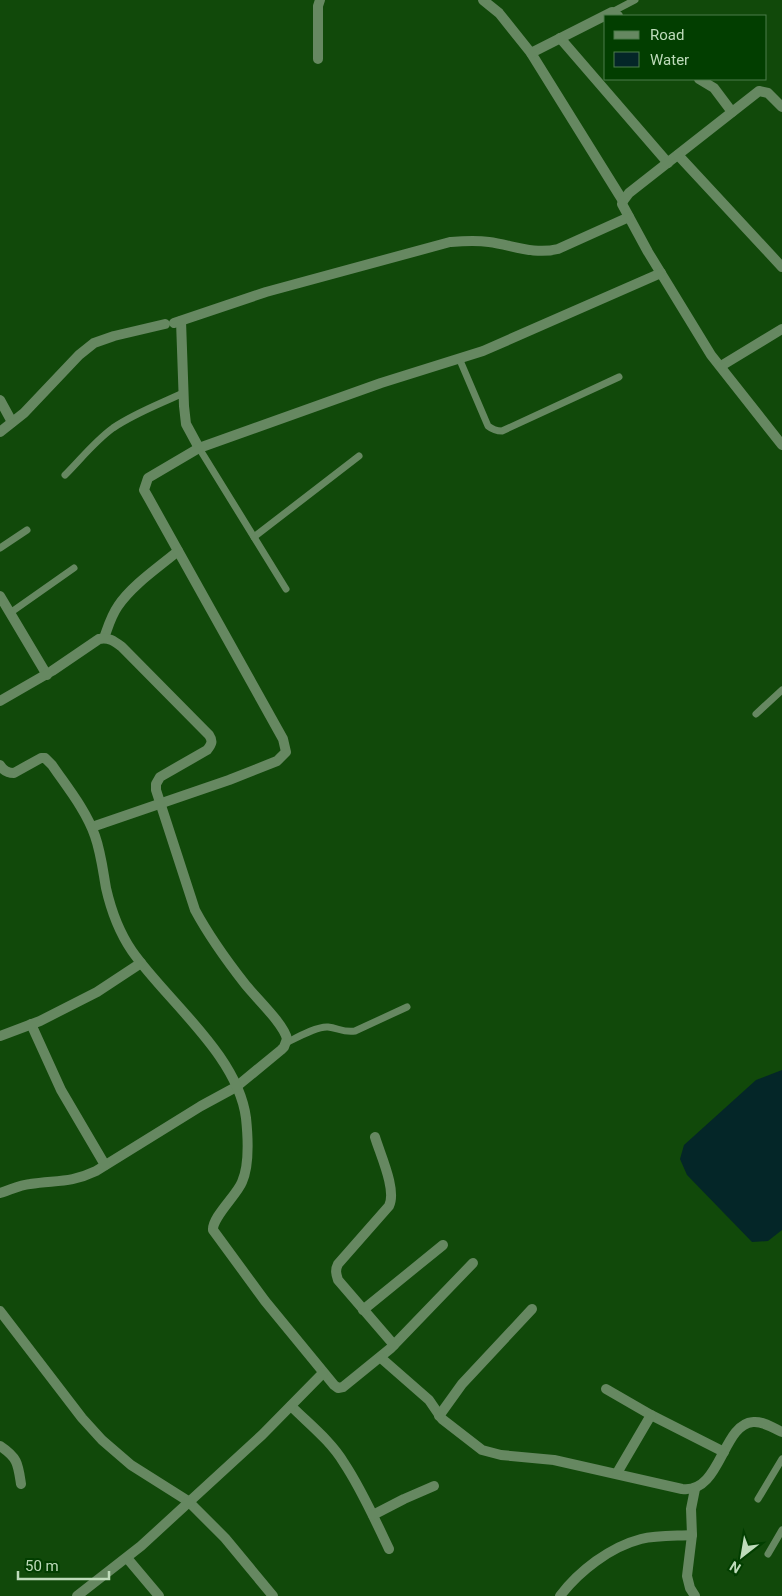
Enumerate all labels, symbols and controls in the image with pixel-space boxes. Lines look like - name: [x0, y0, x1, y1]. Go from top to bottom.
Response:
- legend: [604, 15, 767, 80]
- text: Road: [650, 26, 684, 44]
- text: Water: [650, 51, 689, 69]
- north arrow: [717, 1531, 767, 1581]
- scale bar: [18, 1548, 109, 1580]
- text: 50 m: [25, 1557, 59, 1575]
- text: N: [727, 1558, 744, 1577]

